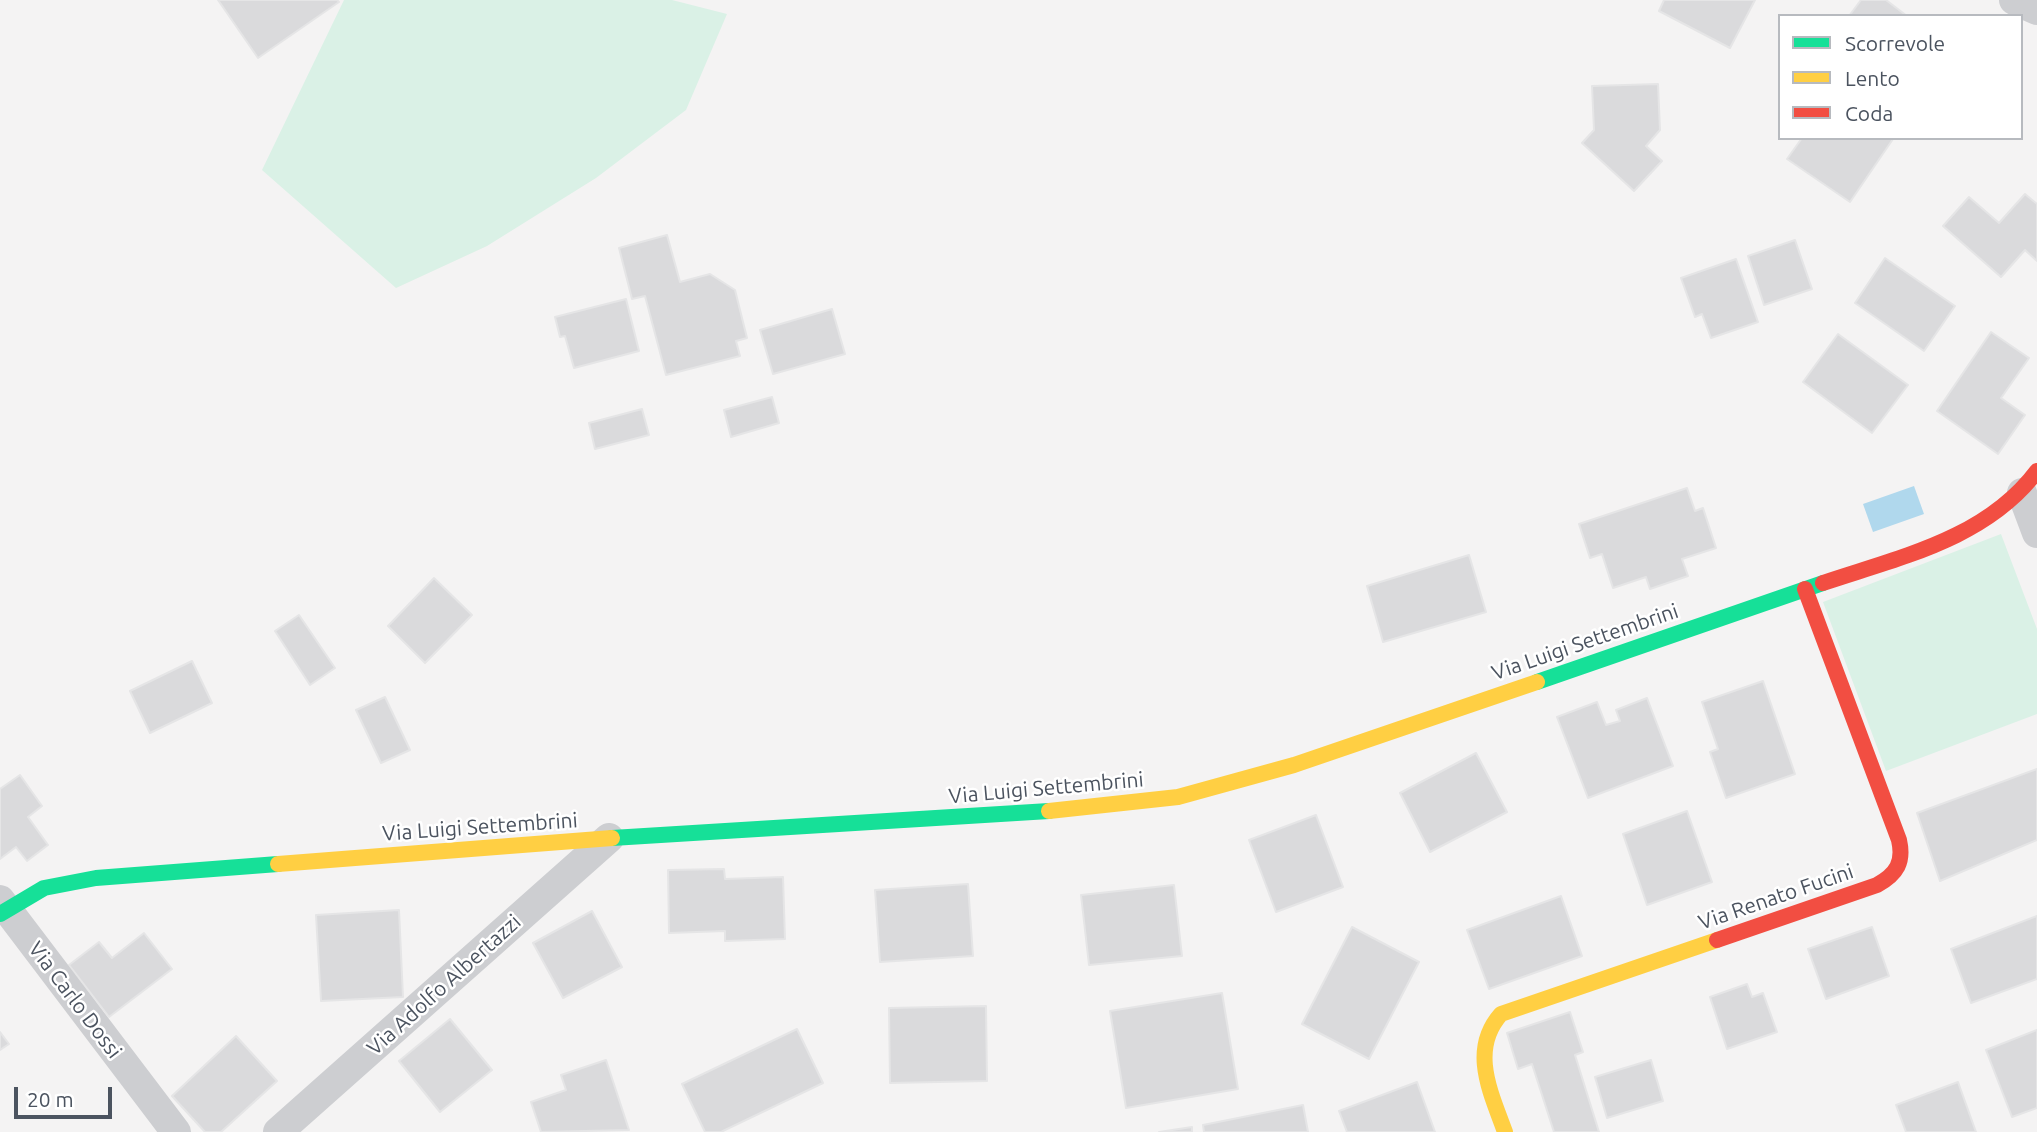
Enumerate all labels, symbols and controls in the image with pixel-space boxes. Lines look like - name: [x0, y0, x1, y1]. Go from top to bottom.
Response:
- legend: [1778, 14, 2023, 140]
- text: Scorrevole: [1845, 31, 1945, 55]
- text: Lento: [1845, 66, 1900, 90]
- text: Coda: [1845, 101, 1893, 125]
- street label: Via Luigi Settembrini: [1488, 598, 1682, 686]
- street label: Via Luigi Settembrini: [947, 767, 1145, 809]
- street label: Via Luigi Settembrini: [382, 808, 578, 846]
- street label: Via Renato Fucini: [1695, 859, 1857, 935]
- street label: Via Adolfo Albertazzi: [362, 909, 526, 1061]
- street label: Via Carlo Dossi: [23, 937, 127, 1063]
- scale bar: [18, 1072, 116, 1116]
- text: 20 m: [27, 1087, 74, 1111]

